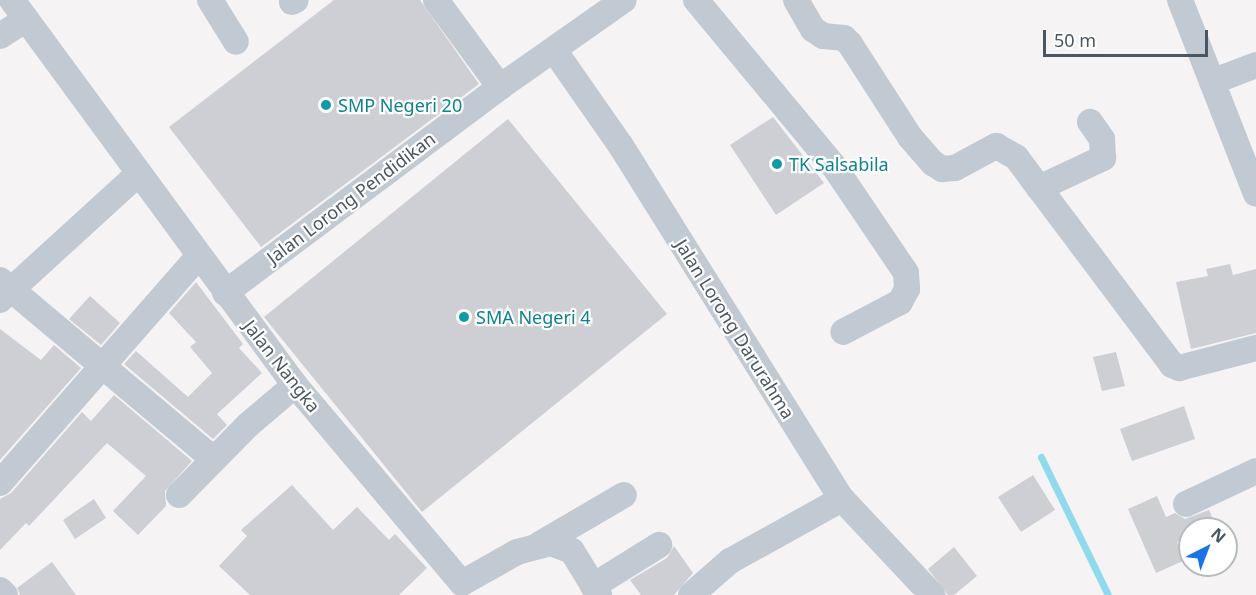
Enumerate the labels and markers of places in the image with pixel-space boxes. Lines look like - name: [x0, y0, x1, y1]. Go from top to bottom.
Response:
- place label: SMP Negeri 20: [338, 94, 462, 116]
- marker: SMP Negeri 20: [319, 98, 333, 112]
- place label: TK Salsabila: [789, 153, 889, 175]
- marker: TK Salsabila: [770, 157, 784, 171]
- place label: SMA Negeri 4: [476, 306, 590, 328]
- marker: SMA Negeri 4: [457, 310, 471, 324]

